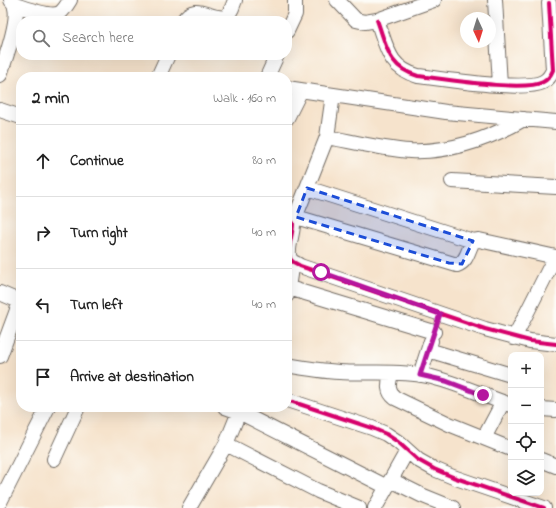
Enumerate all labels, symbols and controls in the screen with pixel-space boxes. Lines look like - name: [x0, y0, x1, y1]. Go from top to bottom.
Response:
- north arrow: [460, 12, 496, 48]
- search box: [16, 16, 292, 60]
- icon: search: [30, 27, 52, 49]
- text: Search here: [62, 27, 134, 49]
- text: 2 min: [32, 86, 69, 111]
- text: Walk · 160 m: [213, 89, 276, 108]
- icon: ahead: [32, 150, 54, 172]
- text: Continue: [70, 150, 124, 172]
- text: 80 m: [252, 151, 276, 170]
- icon: right: [32, 222, 54, 244]
- text: Turn right: [70, 222, 128, 244]
- text: 40 m: [252, 223, 276, 242]
- route start: [312, 263, 330, 281]
- icon: left: [32, 294, 54, 316]
- text: Turn left: [70, 294, 123, 316]
- text: 40 m: [252, 295, 276, 314]
- map controls: [508, 352, 544, 496]
- button: +: [508, 352, 544, 388]
- icon: arrive: [32, 366, 54, 388]
- text: Arrive at destination: [70, 366, 194, 388]
- route end: [474, 386, 492, 404]
- button: −: [508, 388, 544, 424]
- button: locate: [508, 424, 544, 460]
- button: layers: [508, 460, 544, 496]

